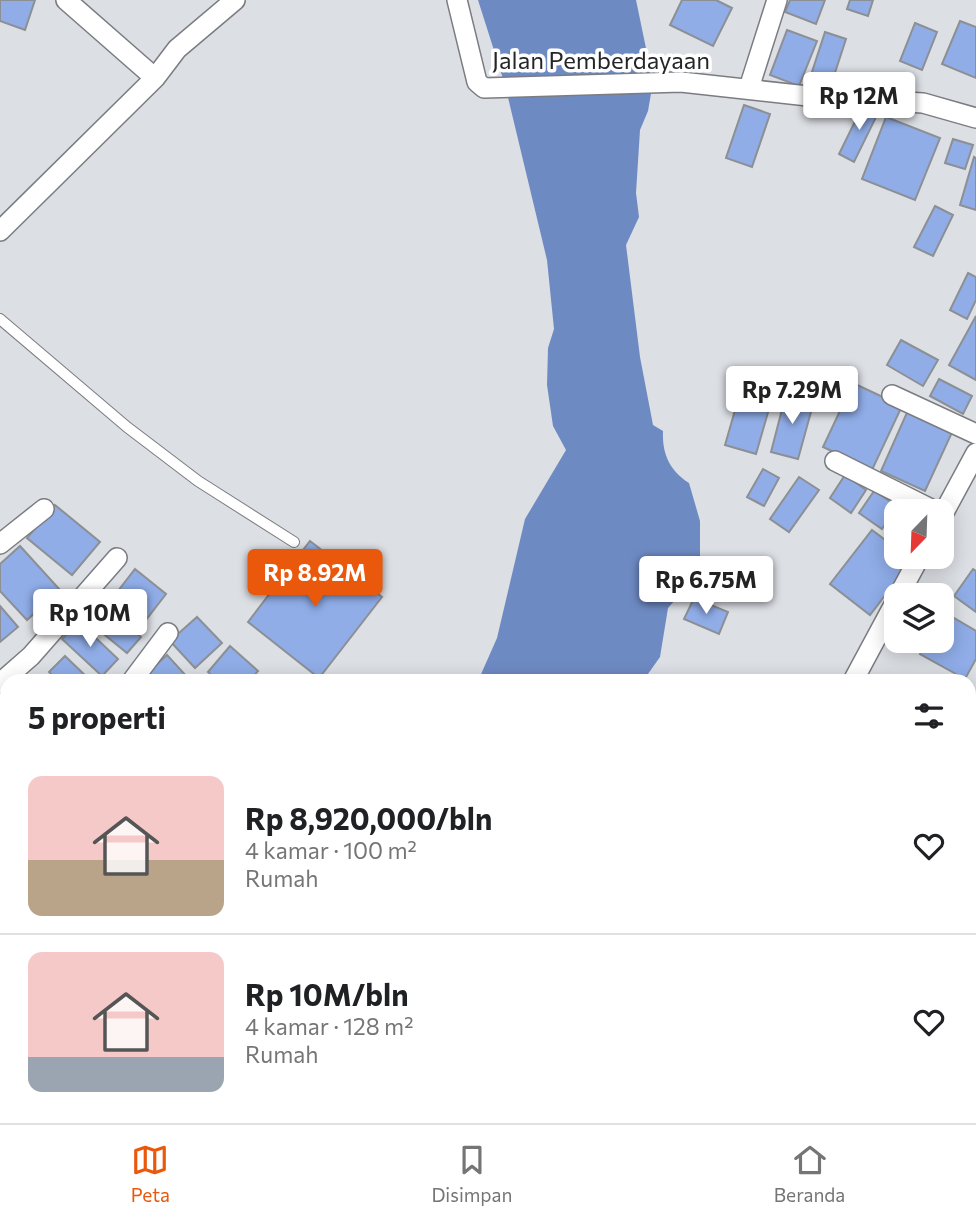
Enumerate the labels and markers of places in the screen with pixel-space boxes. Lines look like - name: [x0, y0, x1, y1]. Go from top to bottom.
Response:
- pin: Rp 12M: [802, 72, 916, 132]
- pin: Rp 7.29M: [720, 366, 864, 426]
- pin: Rp 8.92M: [243, 550, 387, 609]
- pin: Rp 6.75M: [634, 556, 778, 616]
- pin: Rp 10M: [33, 590, 147, 649]

